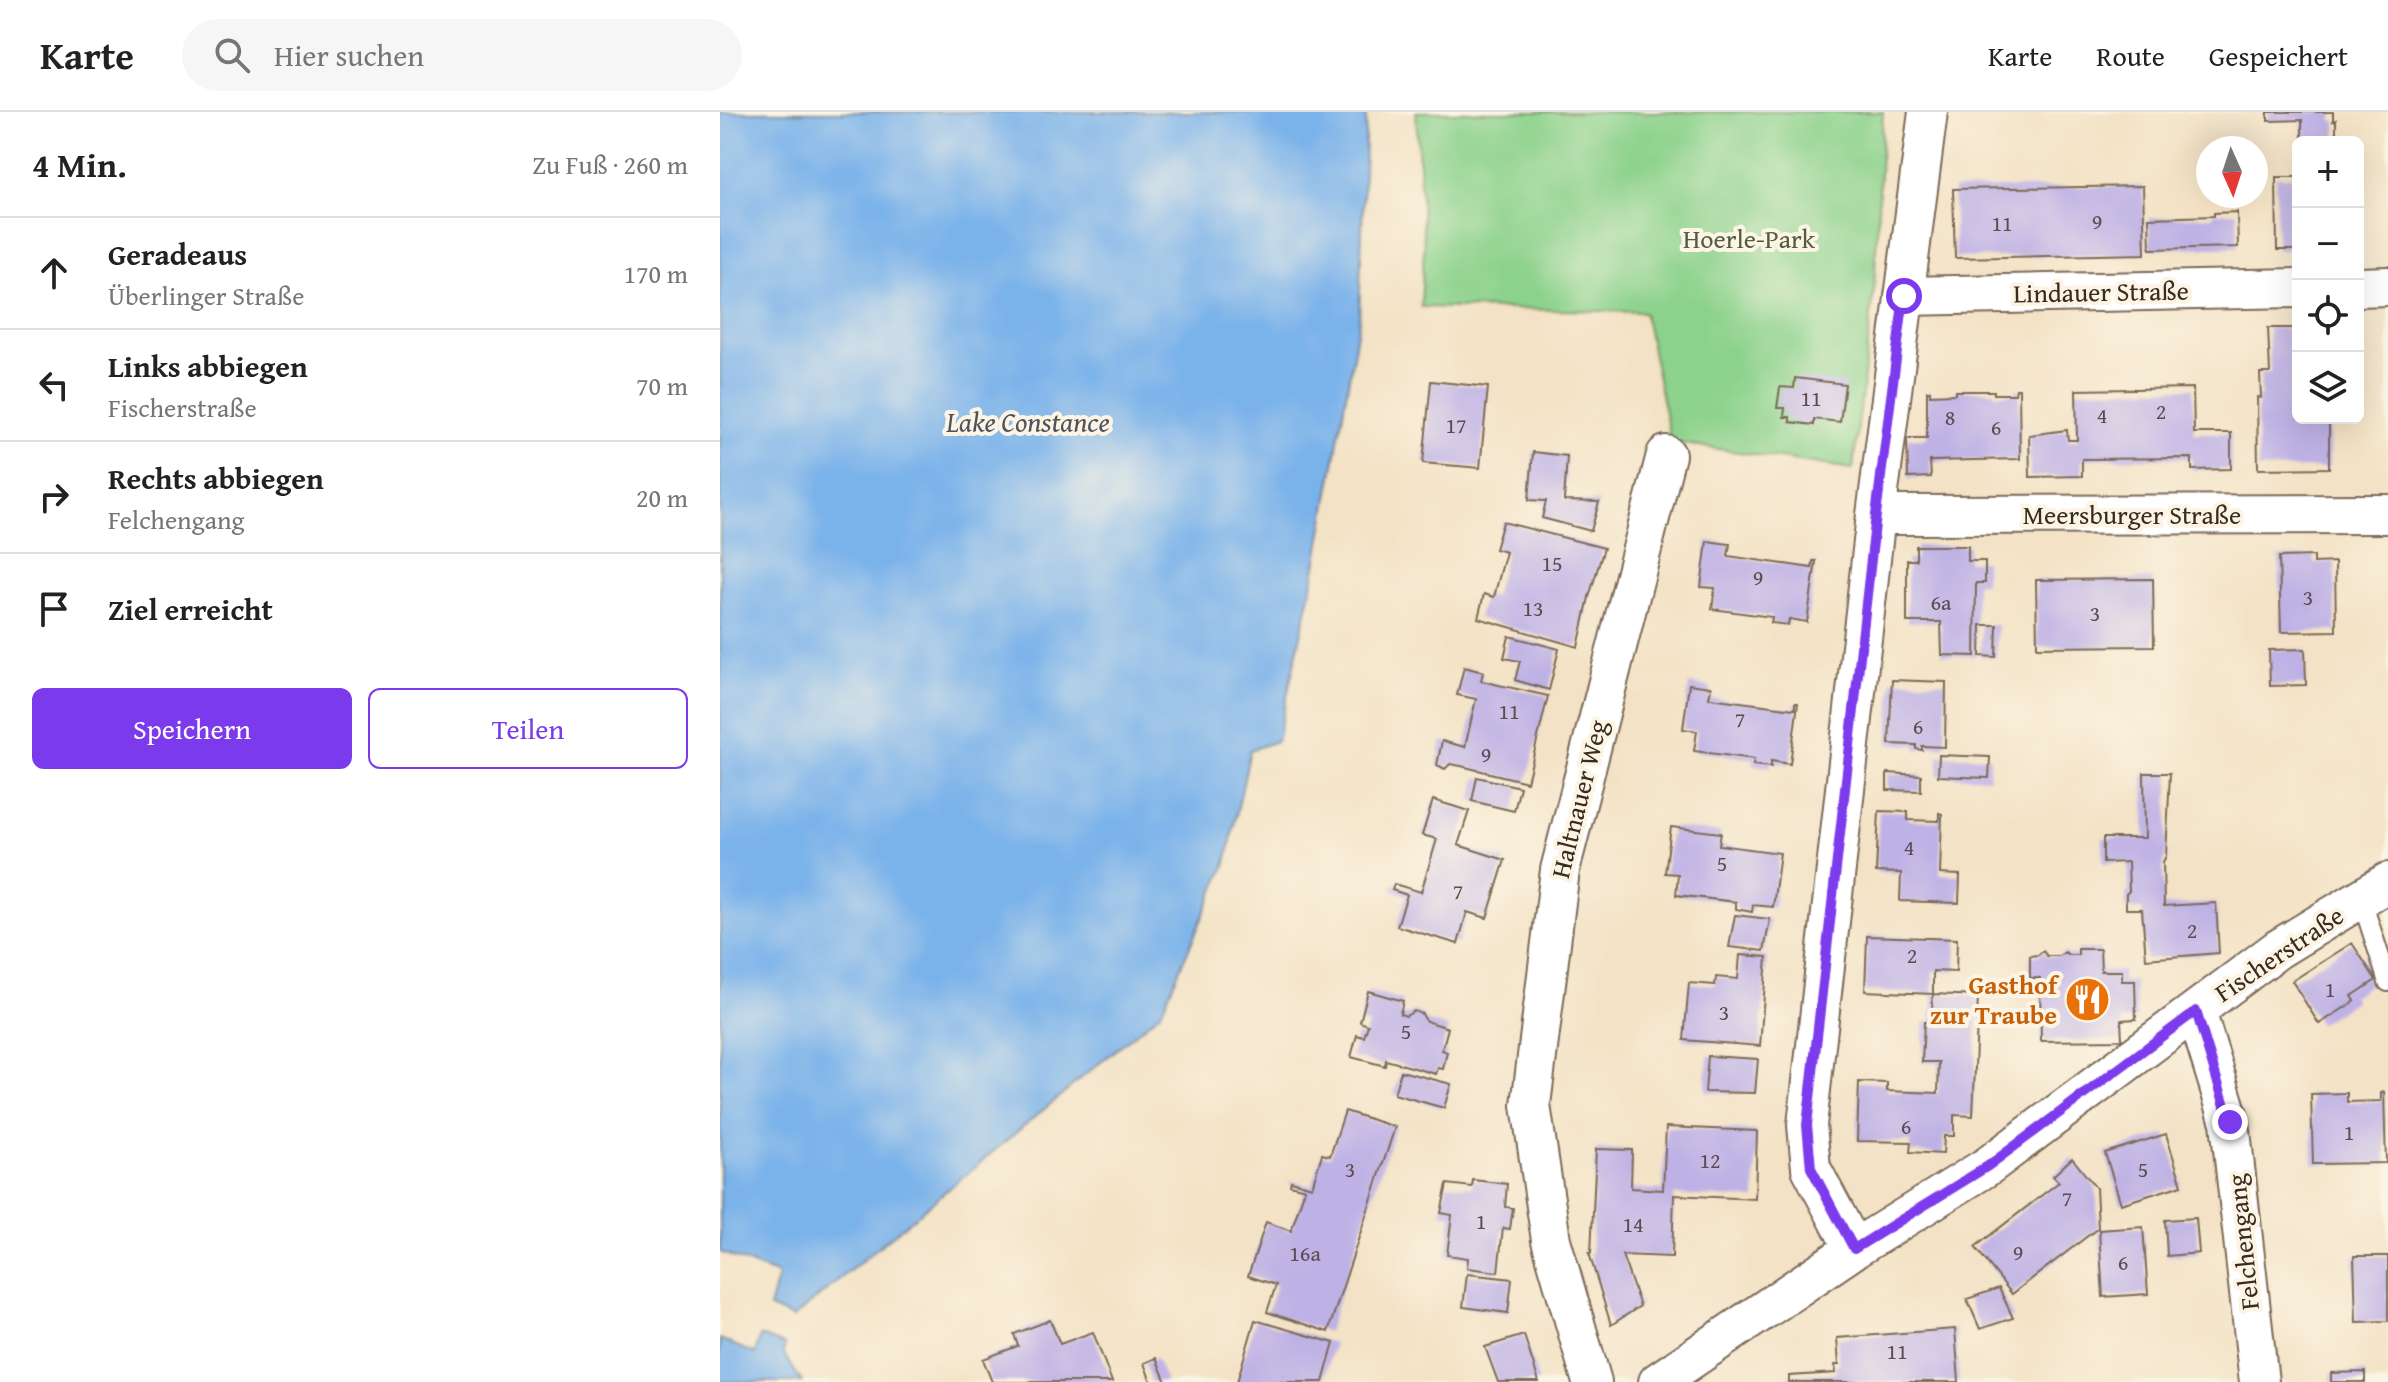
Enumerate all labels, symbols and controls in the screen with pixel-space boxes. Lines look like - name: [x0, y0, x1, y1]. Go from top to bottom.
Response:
- search box: [182, 19, 742, 91]
- text: Karte: [40, 27, 134, 83]
- icon: search: [210, 33, 254, 77]
- text: Hier suchen: [274, 33, 424, 77]
- text: Karte: [1988, 35, 2052, 76]
- text: Route: [2096, 35, 2165, 76]
- text: Gespeichert: [2209, 35, 2348, 76]
- north arrow: [2196, 136, 2268, 208]
- map controls: [2292, 136, 2364, 424]
- button: +: [2292, 136, 2364, 208]
- text: 4 Min.: [32, 140, 127, 189]
- text: Zu Fuß · 260 m: [532, 145, 688, 184]
- house number: 9: [2092, 205, 2102, 237]
- house number: 11: [1991, 207, 2013, 239]
- button: −: [2292, 208, 2364, 280]
- park label: Hoerle-Park: [1683, 219, 1816, 258]
- text: Geradeaus: [108, 232, 247, 276]
- icon: ahead: [32, 251, 76, 295]
- text: 170 m: [623, 254, 688, 293]
- street label: Lindauer Straße: [2013, 270, 2189, 313]
- text: Überlinger Straße: [108, 276, 304, 315]
- route start: [1886, 278, 1922, 314]
- button: locate: [2292, 280, 2364, 352]
- text: Links abbiegen: [108, 344, 308, 388]
- button: layers: [2292, 352, 2364, 424]
- icon: left: [32, 363, 76, 407]
- text: 70 m: [636, 366, 688, 405]
- house number: 11: [1800, 382, 1822, 414]
- text: Fischerstraße: [108, 388, 257, 427]
- house number: 2: [2156, 395, 2166, 427]
- house number: 4: [2097, 399, 2107, 431]
- water label: Lake Constance: [945, 401, 1110, 442]
- house number: 8: [1945, 401, 1955, 433]
- house number: 17: [1445, 409, 1467, 441]
- house number: 6: [1991, 411, 2001, 443]
- text: Rechts abbiegen: [108, 456, 324, 500]
- icon: right: [32, 475, 76, 519]
- text: 20 m: [636, 478, 688, 517]
- street label: Meersburger Straße: [2023, 495, 2241, 534]
- text: Felchengang: [108, 500, 244, 539]
- house number: 15: [1541, 547, 1563, 579]
- house number: 9: [1753, 561, 1763, 593]
- house number: 3: [2303, 581, 2313, 613]
- house number: 6a: [1931, 586, 1952, 618]
- icon: arrive: [32, 587, 76, 631]
- text: Ziel erreicht: [108, 587, 273, 631]
- house number: 13: [1522, 592, 1544, 624]
- house number: 3: [2090, 597, 2100, 629]
- button: Speichern: [32, 688, 352, 769]
- button: Teilen: [368, 688, 688, 769]
- house number: 11: [1498, 695, 1520, 727]
- house number: 7: [1735, 703, 1745, 735]
- house number: 6: [1913, 710, 1923, 742]
- street label: Haltnauer Weg: [1540, 716, 1617, 882]
- house number: 9: [1481, 738, 1491, 770]
- house number: 4: [1904, 831, 1914, 863]
- house number: 5: [1717, 847, 1727, 879]
- house number: 7: [1453, 875, 1463, 907]
- street label: Fischerstraße: [2206, 896, 2351, 1011]
- house number: 2: [2187, 914, 2197, 946]
- house number: 2: [1907, 939, 1917, 971]
- place label: Gasthof zur Traube: [1930, 965, 2060, 1034]
- house number: 1: [2325, 973, 2335, 1005]
- restaurant icon: Gasthof zur Traube: [2064, 976, 2112, 1024]
- house number: 3: [1719, 996, 1729, 1028]
- house number: 5: [1401, 1015, 1411, 1047]
- route end: [2212, 1104, 2248, 1140]
- house number: 6: [1901, 1110, 1911, 1142]
- house number: 1: [2344, 1116, 2354, 1148]
- house number: 12: [1699, 1144, 1721, 1176]
- house number: 3: [1345, 1153, 1355, 1185]
- house number: 5: [2138, 1153, 2148, 1185]
- street label: Felchengang: [2216, 1172, 2269, 1312]
- house number: 7: [2062, 1182, 2072, 1214]
- house number: 1: [1476, 1205, 1486, 1237]
- house number: 14: [1622, 1208, 1644, 1240]
- house number: 9: [2013, 1236, 2023, 1268]
- house number: 16a: [1289, 1237, 1321, 1269]
- house number: 6: [2118, 1246, 2128, 1278]
- house number: 11: [1886, 1335, 1908, 1367]

